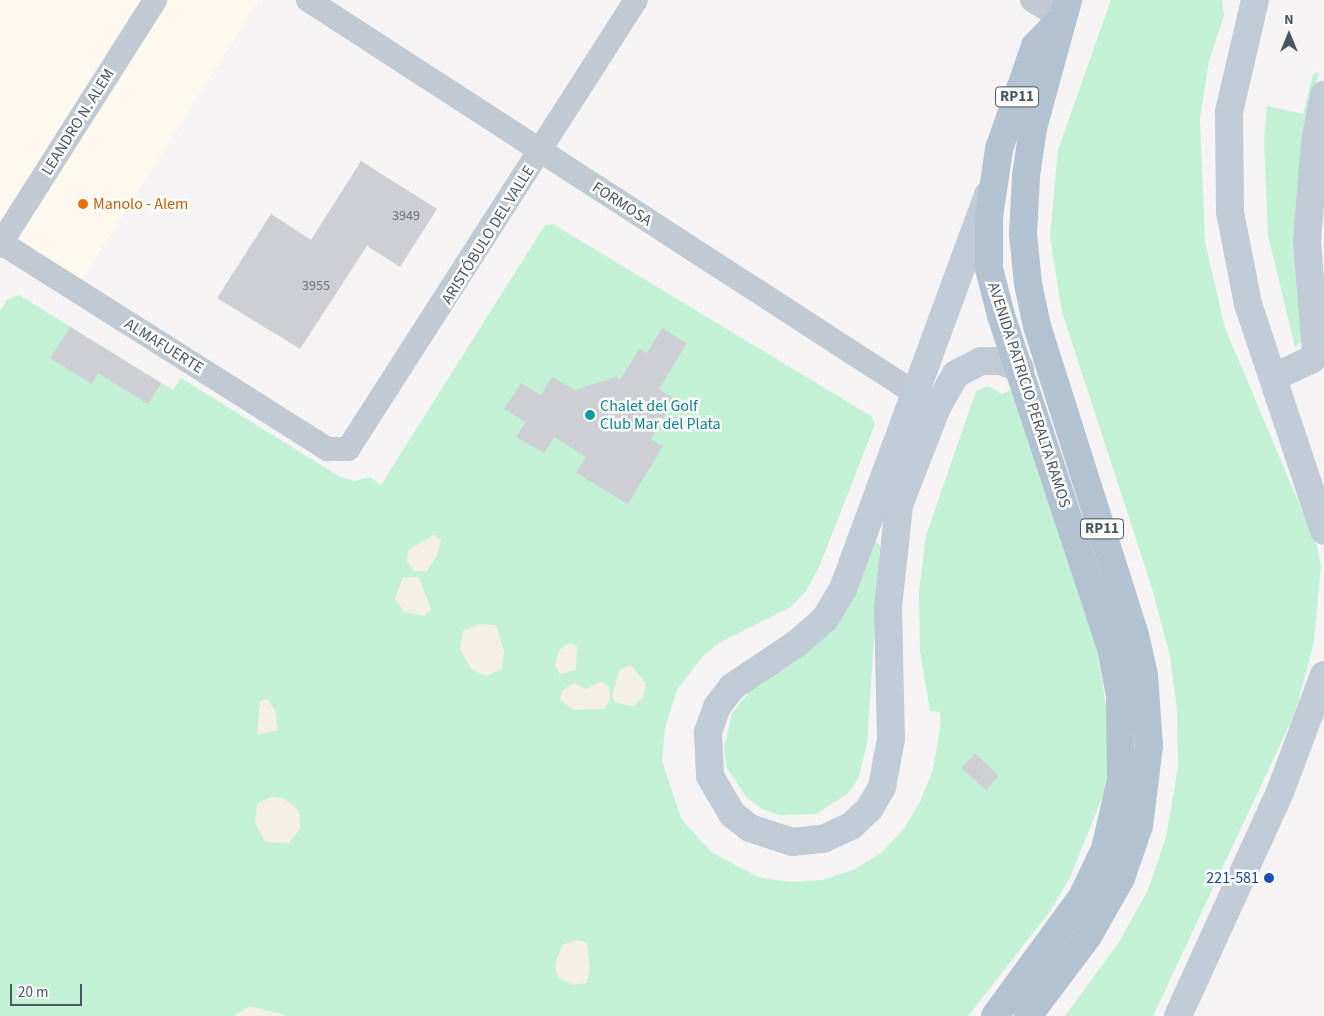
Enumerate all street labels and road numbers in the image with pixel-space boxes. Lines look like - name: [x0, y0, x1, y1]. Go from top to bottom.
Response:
- street label: LEANDRO N. ALEM: [38, 65, 118, 179]
- road number: RP11: [994, 84, 1040, 110]
- street label: ARISTÓBULO DEL VALLE: [437, 162, 539, 308]
- street label: FORMOSA: [589, 178, 655, 230]
- street label: AVENIDA PATRICIO PERALTA RAMOS: [983, 280, 1075, 510]
- street label: ALMAFUERTE: [121, 314, 207, 378]
- road number: RP11: [1080, 516, 1124, 542]

